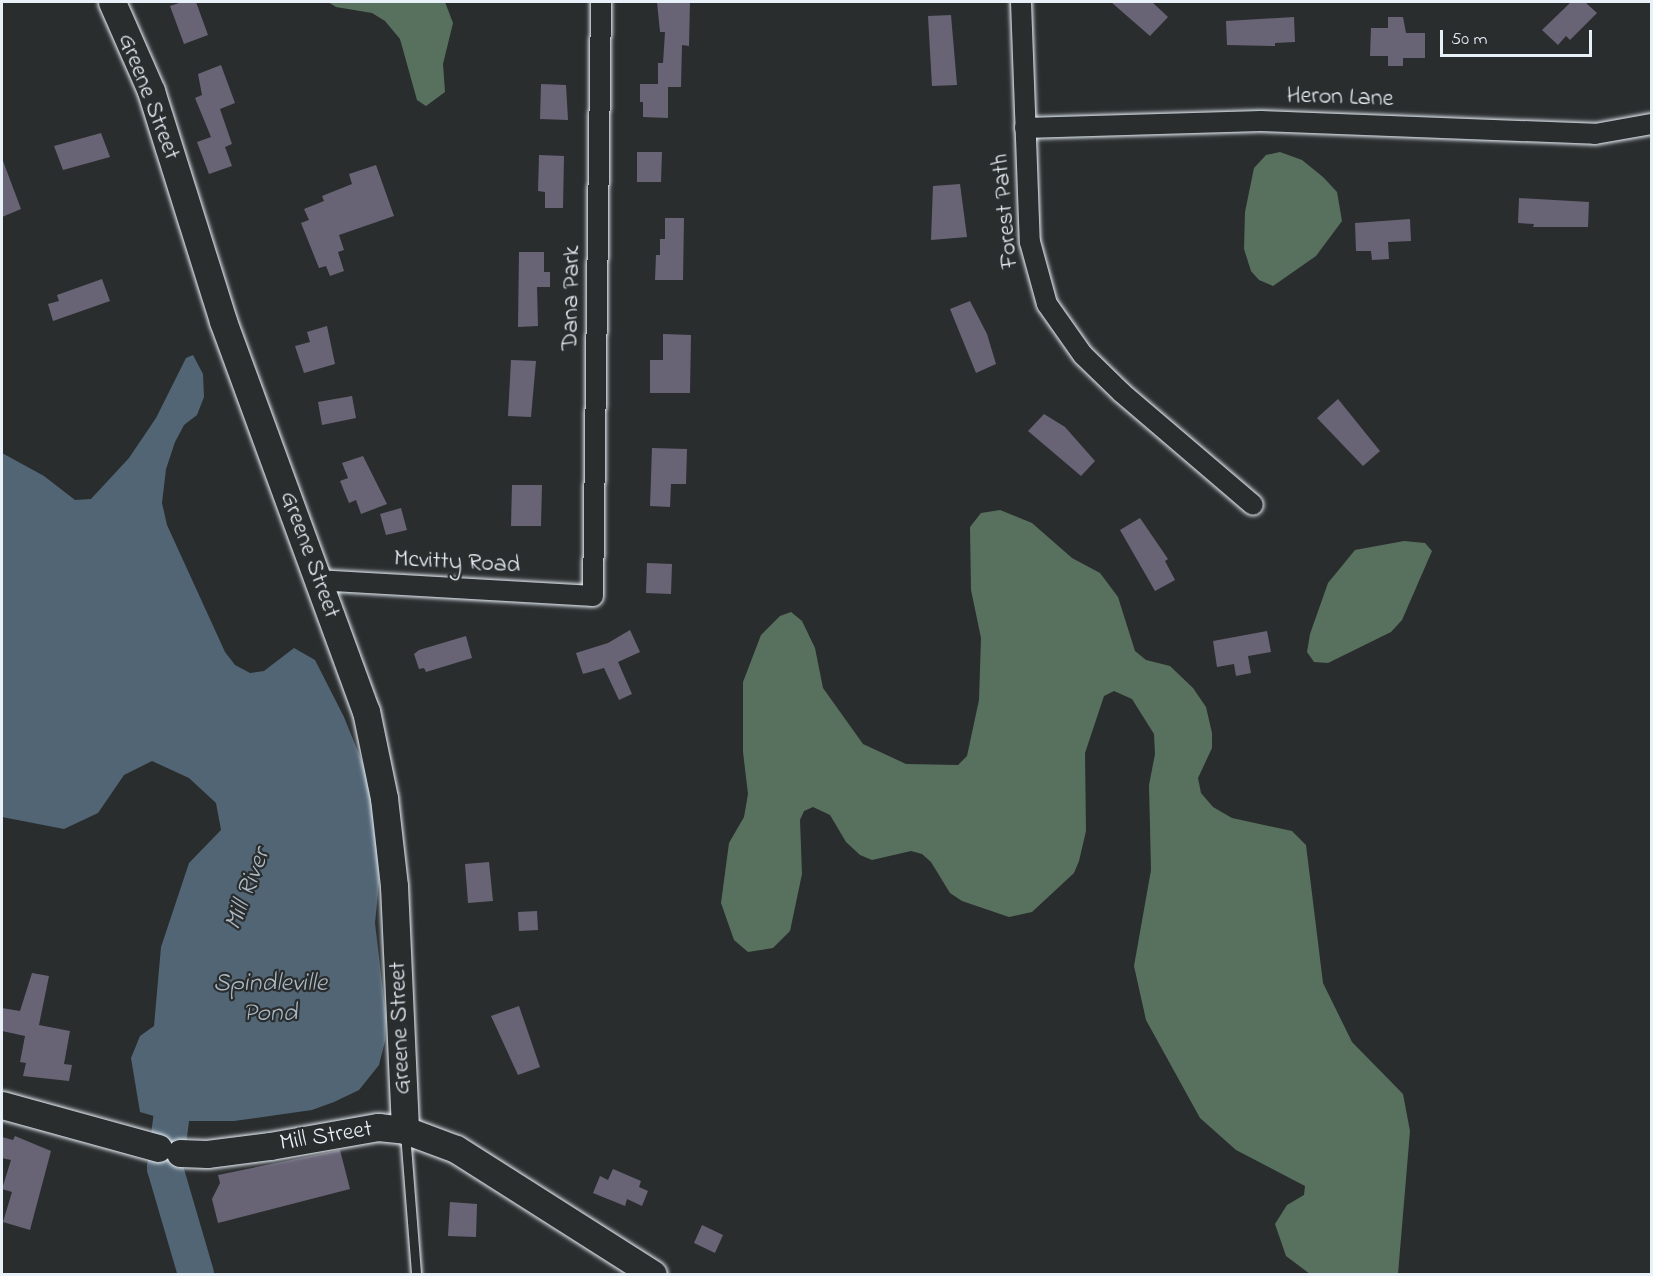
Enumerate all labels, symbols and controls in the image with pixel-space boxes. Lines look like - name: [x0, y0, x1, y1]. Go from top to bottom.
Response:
- scale bar: [1443, 18, 1594, 56]
- text: 50 m: [1451, 27, 1488, 53]
- street label: Greene Street: [111, 30, 185, 164]
- street label: Heron Lane: [1286, 82, 1394, 114]
- street label: Forest Path: [987, 152, 1025, 270]
- street label: Dana Park: [557, 245, 587, 351]
- street label: Greene Street: [273, 488, 345, 622]
- street label: Mcvitty Road: [393, 545, 521, 581]
- water label: Mill River: [219, 845, 279, 935]
- street label: Greene Street: [384, 961, 418, 1095]
- water label: Spindleville Pond: [213, 969, 327, 1030]
- street label: Mill Street: [278, 1115, 374, 1159]

